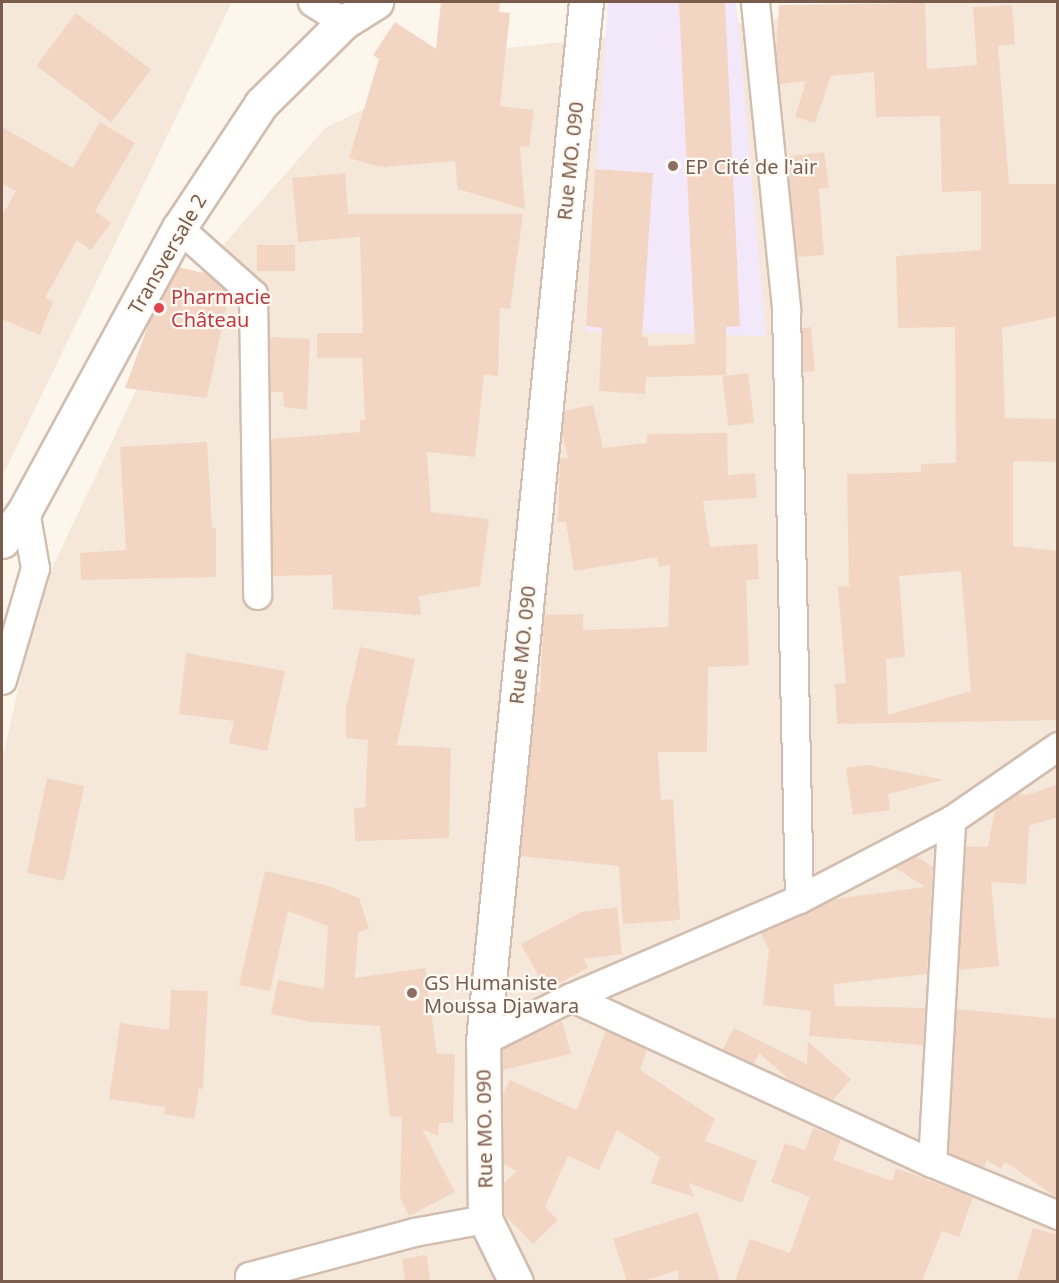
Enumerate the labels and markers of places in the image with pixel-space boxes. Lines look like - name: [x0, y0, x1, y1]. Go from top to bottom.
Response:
- place label: EP Cité de l'air: [685, 154, 817, 178]
- marker: EP Cité de l'air: [666, 159, 680, 173]
- place label: Pharmacie Château: [171, 284, 271, 331]
- marker: Pharmacie Château: [152, 301, 166, 315]
- place label: GS Humaniste Moussa Djawara: [424, 970, 579, 1017]
- marker: GS Humaniste Moussa Djawara: [405, 986, 419, 1000]

